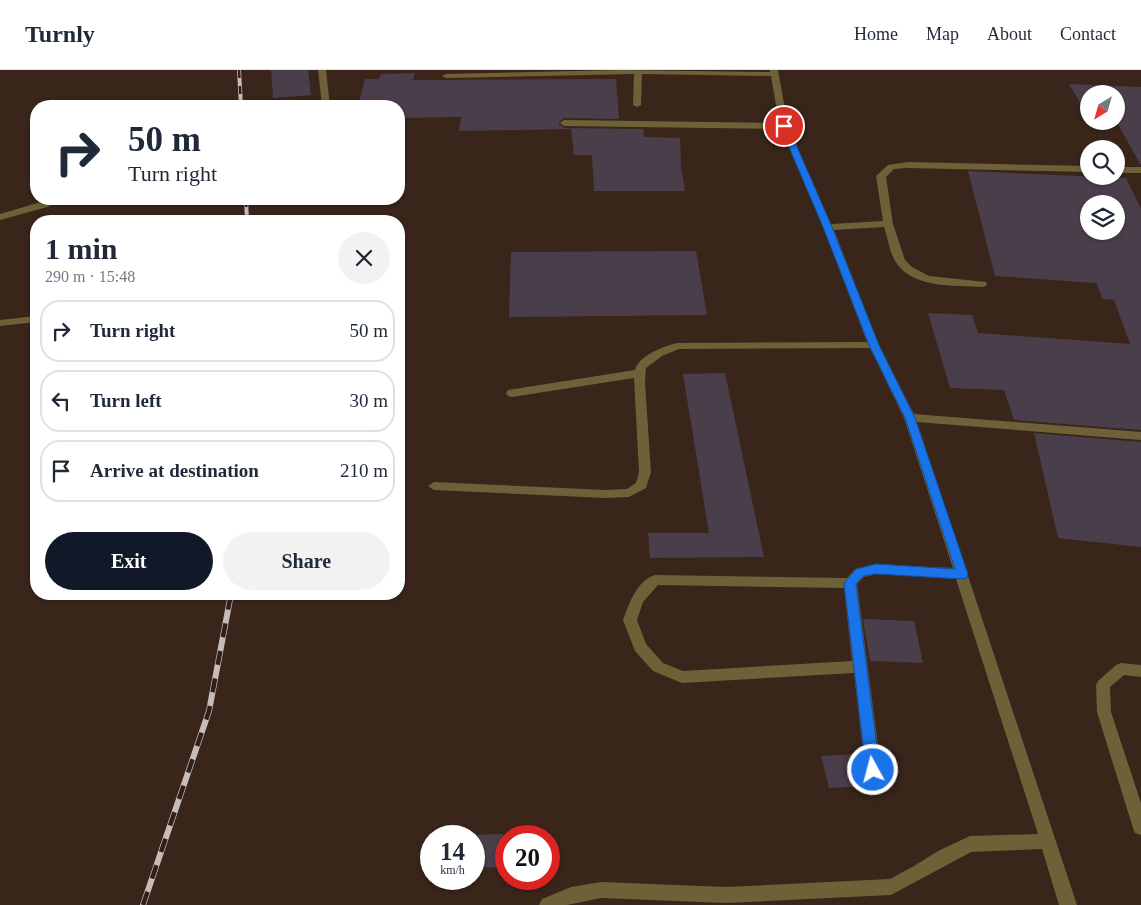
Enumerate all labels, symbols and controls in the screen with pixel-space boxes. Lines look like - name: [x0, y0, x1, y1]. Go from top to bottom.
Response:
- text: Turnly: [25, 21, 95, 47]
- text: Home: [854, 24, 898, 44]
- text: Map: [926, 24, 959, 44]
- text: About: [987, 24, 1032, 44]
- text: Contact: [1060, 24, 1116, 44]
- north arrow: [1080, 85, 1125, 130]
- map controls: [1080, 85, 1125, 240]
- pin: [763, 105, 805, 147]
- icon: arrive: [770, 112, 798, 140]
- icon: right: [45, 120, 110, 185]
- text: 50 m: [128, 120, 201, 159]
- button: search: [1080, 140, 1125, 185]
- text: Turn right: [128, 161, 217, 186]
- button: layers: [1080, 195, 1125, 240]
- text: 1 min: [45, 232, 118, 265]
- button: close: [338, 232, 390, 284]
- text: 290 m · 15:48: [45, 268, 135, 285]
- icon: right: [47, 317, 75, 345]
- text: Turn right: [90, 320, 175, 341]
- text: 50 m: [349, 320, 388, 341]
- icon: left: [47, 387, 75, 415]
- text: Turn left: [90, 390, 162, 411]
- text: 30 m: [349, 390, 388, 411]
- icon: arrive: [47, 457, 75, 485]
- text: Arrive at destination: [90, 460, 259, 481]
- text: 210 m: [340, 460, 388, 481]
- button: Exit: [45, 532, 213, 590]
- button: Share: [223, 532, 390, 590]
- position arrow: [846, 743, 898, 795]
- speed limit sign: 20: [495, 825, 560, 890]
- text: 14: [440, 838, 465, 865]
- text: km/h: [440, 863, 465, 877]

